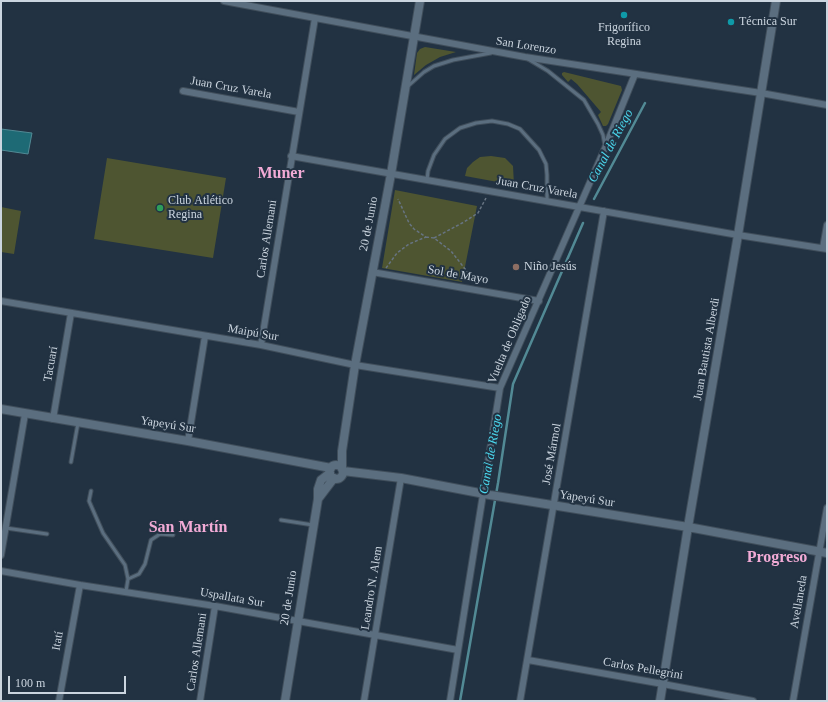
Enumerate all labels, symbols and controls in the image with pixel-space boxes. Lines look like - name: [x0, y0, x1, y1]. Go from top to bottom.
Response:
- marker: Frigorífico Regina: [619, 10, 629, 20]
- place label: Técnica Sur: [739, 15, 797, 29]
- marker: Técnica Sur: [726, 17, 736, 27]
- place label: Frigorífico Regina: [598, 21, 650, 49]
- street label: San Lorenzo: [495, 34, 557, 58]
- street label: Juan Cruz Varela: [189, 74, 273, 102]
- water label: Canal de Riego: [585, 107, 637, 185]
- district label: Muner: [257, 164, 305, 184]
- street label: Juan Cruz Varela: [495, 174, 579, 202]
- place label: Club Atlético Regina: [168, 194, 233, 222]
- street label: 20 de Junio: [357, 195, 381, 253]
- street label: Carlos Allemani: [254, 199, 280, 279]
- marker: Club Atlético Regina: [155, 203, 165, 213]
- place label: Niño Jesús: [524, 260, 576, 274]
- marker: Niño Jesús: [511, 262, 521, 272]
- street label: Sol de Mayo: [427, 263, 489, 287]
- street label: Vuelta de Obligado: [485, 294, 535, 386]
- street label: Juan Bautista Alberdi: [691, 297, 723, 401]
- street label: Maipú Sur: [227, 321, 279, 345]
- street label: Tacuarí: [41, 345, 61, 383]
- water label: Canal de Riego: [476, 413, 506, 495]
- street label: Yapeyú Sur: [139, 414, 197, 436]
- street label: José Mármol: [539, 422, 565, 486]
- street label: Yapeyú Sur: [558, 488, 616, 510]
- district label: San Martín: [149, 518, 227, 538]
- street label: Leandro N. Alem: [358, 545, 386, 631]
- district label: Progreso: [747, 548, 807, 568]
- street label: 20 de Junio: [278, 570, 300, 626]
- street label: Avellaneda: [787, 574, 811, 630]
- street label: Uspallata Sur: [199, 585, 265, 611]
- street label: Carlos Allemani: [184, 612, 210, 692]
- street label: Itatí: [49, 630, 67, 652]
- street label: Carlos Pellegrini: [602, 655, 684, 683]
- scale bar: [10, 668, 128, 694]
- text: 100 m: [15, 676, 45, 690]

